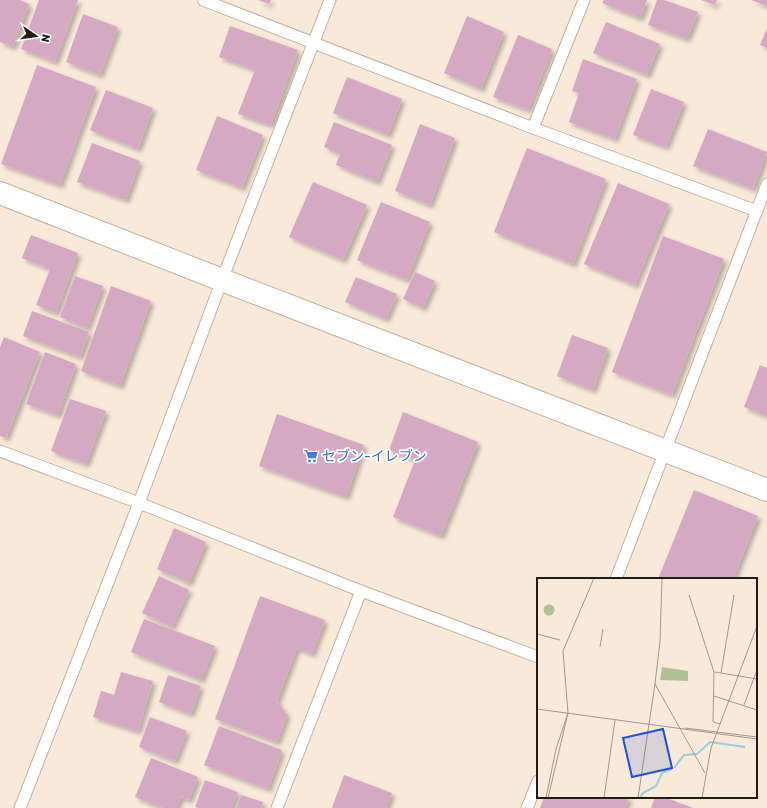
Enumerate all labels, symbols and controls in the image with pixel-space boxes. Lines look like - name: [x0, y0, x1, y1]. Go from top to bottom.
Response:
- north arrow: [16, 16, 56, 56]
- text: N: [38, 33, 52, 44]
- supermarket icon: セブン-イレブン: [303, 448, 319, 464]
- place label: セブン-イレブン: [322, 448, 427, 465]
- inset map: [537, 578, 757, 798]

